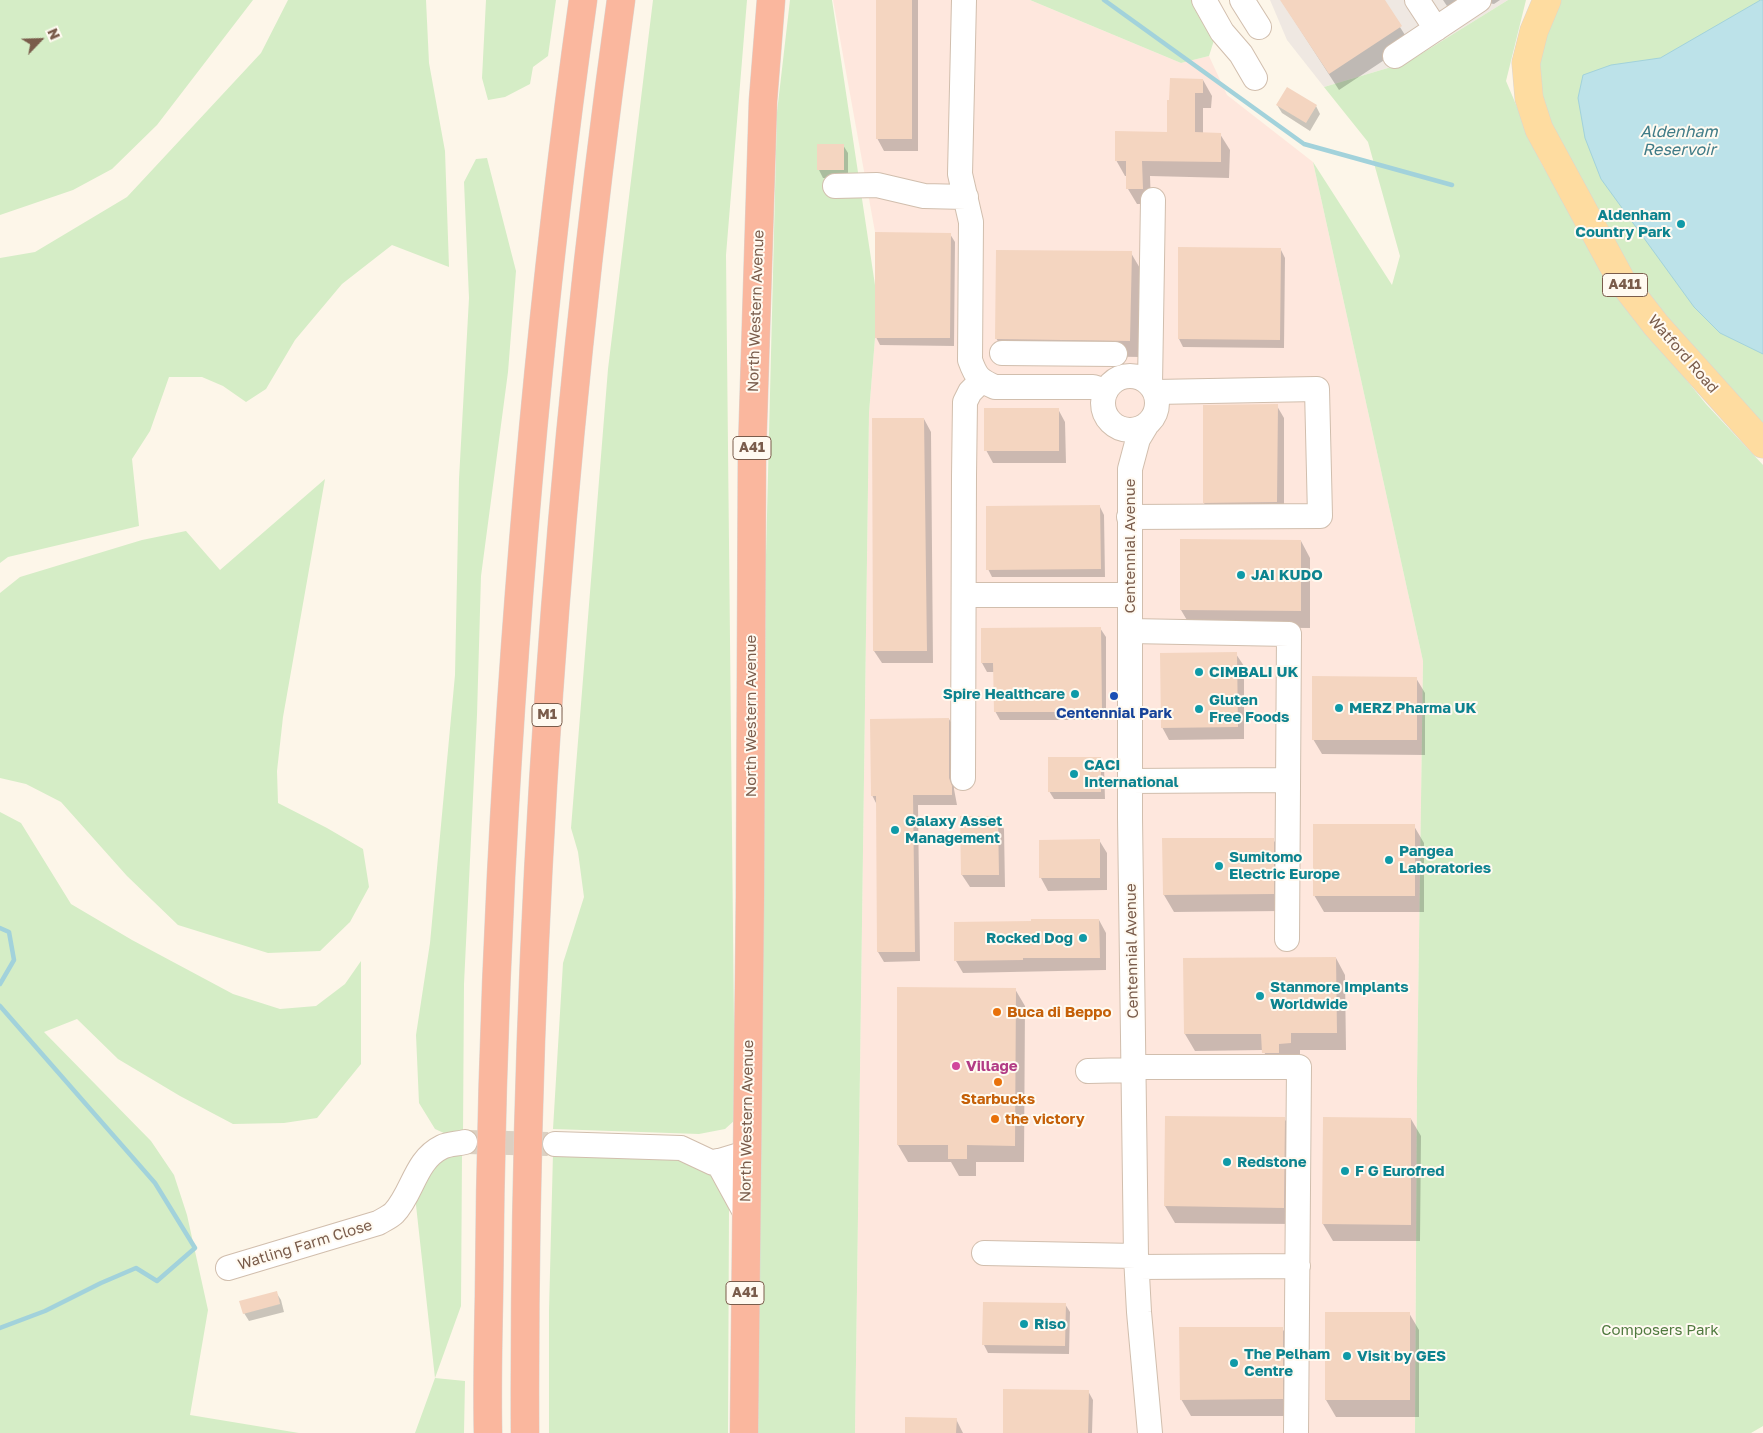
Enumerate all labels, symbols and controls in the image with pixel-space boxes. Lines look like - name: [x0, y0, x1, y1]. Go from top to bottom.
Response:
- north arrow: [15, 15, 65, 65]
- text: N: [44, 25, 64, 42]
- water label: Aldenham Reservoir: [1640, 122, 1718, 160]
- place label: Aldenham Country Park: [1575, 206, 1671, 241]
- marker: Aldenham Country Park: [1675, 218, 1687, 230]
- street label: North Western Avenue: [744, 230, 768, 392]
- road number: A411: [1602, 274, 1648, 296]
- street label: Watford Road: [1644, 311, 1722, 397]
- road number: A41: [733, 436, 771, 459]
- street label: Centennial Avenue: [1121, 478, 1139, 614]
- place label: JAI KUDO: [1251, 566, 1323, 584]
- marker: JAI KUDO: [1235, 569, 1247, 581]
- street label: North Western Avenue: [742, 635, 760, 797]
- place label: CIMBALI UK: [1209, 663, 1298, 681]
- marker: CIMBALI UK: [1193, 666, 1205, 678]
- place label: Spire Healthcare: [943, 685, 1065, 703]
- marker: Spire Healthcare: [1069, 688, 1081, 700]
- marker: Centennial Park: [1108, 690, 1120, 702]
- place label: Gluten Free Foods: [1209, 691, 1289, 726]
- place label: MERZ Pharma UK: [1349, 699, 1476, 717]
- marker: MERZ Pharma UK: [1333, 702, 1345, 714]
- marker: Gluten Free Foods: [1193, 703, 1205, 715]
- road number: M1: [532, 704, 562, 726]
- place label: Centennial Park: [1056, 704, 1172, 722]
- place label: CACI International: [1084, 756, 1179, 791]
- marker: CACI International: [1068, 768, 1080, 780]
- place label: Galaxy Asset Management: [905, 812, 1002, 847]
- marker: Galaxy Asset Management: [889, 824, 901, 836]
- place label: Pangea Laboratories: [1399, 842, 1491, 877]
- place label: Sumitomo Electric Europe: [1229, 848, 1340, 883]
- marker: Pangea Laboratories: [1383, 854, 1395, 866]
- marker: Sumitomo Electric Europe: [1213, 860, 1225, 872]
- street label: Centennial Avenue: [1122, 883, 1142, 1019]
- place label: Rocked Dog: [986, 929, 1073, 947]
- marker: Rocked Dog: [1077, 932, 1089, 944]
- place label: Stanmore Implants Worldwide: [1270, 978, 1409, 1013]
- marker: Stanmore Implants Worldwide: [1254, 990, 1266, 1002]
- place label: Buca di Beppo: [1007, 1003, 1112, 1021]
- marker: Buca di Beppo: [991, 1006, 1003, 1018]
- street label: North Western Avenue: [737, 1040, 757, 1202]
- place label: Village: [966, 1057, 1018, 1075]
- marker: Village: [950, 1060, 962, 1072]
- marker: Starbucks: [992, 1076, 1004, 1088]
- place label: Starbucks: [961, 1090, 1035, 1108]
- place label: the victory: [1005, 1110, 1085, 1128]
- marker: the victory: [989, 1113, 1001, 1125]
- place label: Redstone: [1237, 1153, 1307, 1171]
- marker: Redstone: [1221, 1156, 1233, 1168]
- place label: F G Eurofred: [1355, 1162, 1444, 1180]
- marker: F G Eurofred: [1339, 1165, 1351, 1177]
- street label: Watling Farm Close: [236, 1216, 374, 1274]
- road number: A41: [726, 1282, 764, 1305]
- place label: Riso: [1034, 1315, 1066, 1333]
- marker: Riso: [1018, 1318, 1030, 1330]
- park label: Composers Park: [1601, 1321, 1719, 1339]
- place label: The Pelham Centre: [1244, 1345, 1330, 1380]
- place label: Visit by GES: [1357, 1347, 1446, 1365]
- marker: Visit by GES: [1341, 1350, 1353, 1362]
- marker: The Pelham Centre: [1228, 1357, 1240, 1369]

